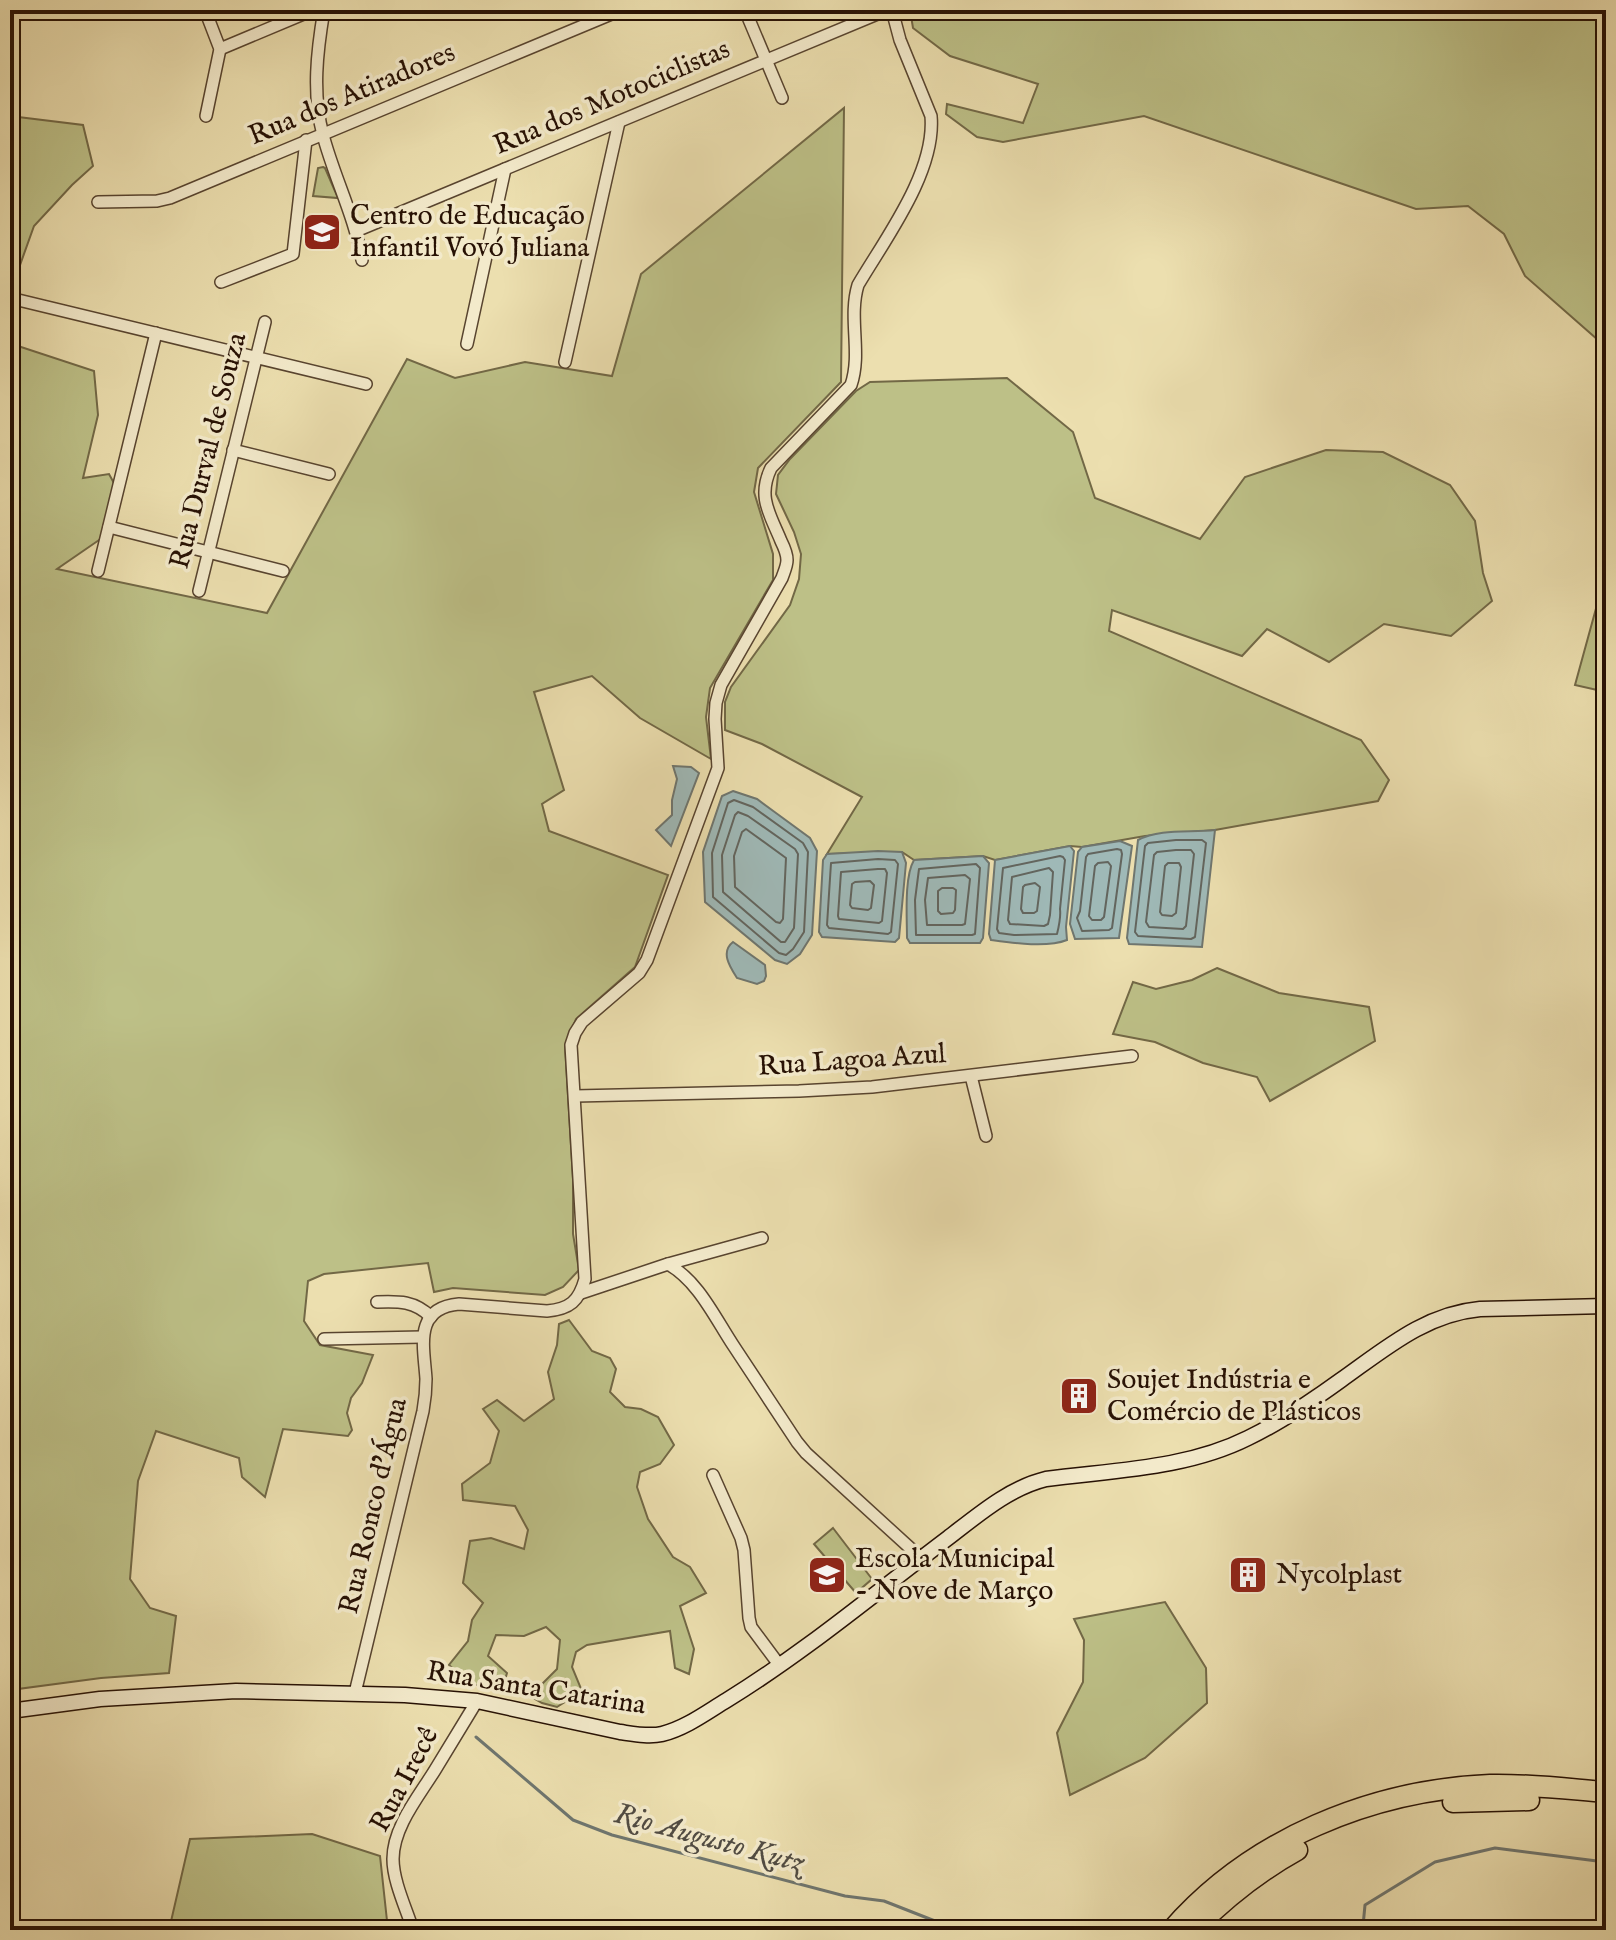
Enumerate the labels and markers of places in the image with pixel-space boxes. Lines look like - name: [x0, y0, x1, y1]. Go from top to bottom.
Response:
- place label: Centro de Educação Infantil Vovó Juliana: [350, 199, 590, 266]
- school or university icon: Centro de Educação Infantil Vovó Juliana: [301, 211, 343, 253]
- place label: Soujet Indústria e Comércio de Plásticos: [1107, 1363, 1361, 1430]
- building icon: Soujet Indústria e Comércio de Plásticos: [1058, 1375, 1100, 1417]
- place label: Escola Municipal - Nove de Março: [855, 1542, 1055, 1609]
- school or university icon: Escola Municipal - Nove de Março: [806, 1554, 848, 1596]
- building icon: Nycolplast: [1227, 1554, 1269, 1596]
- place label: Nycolplast: [1276, 1558, 1402, 1593]

